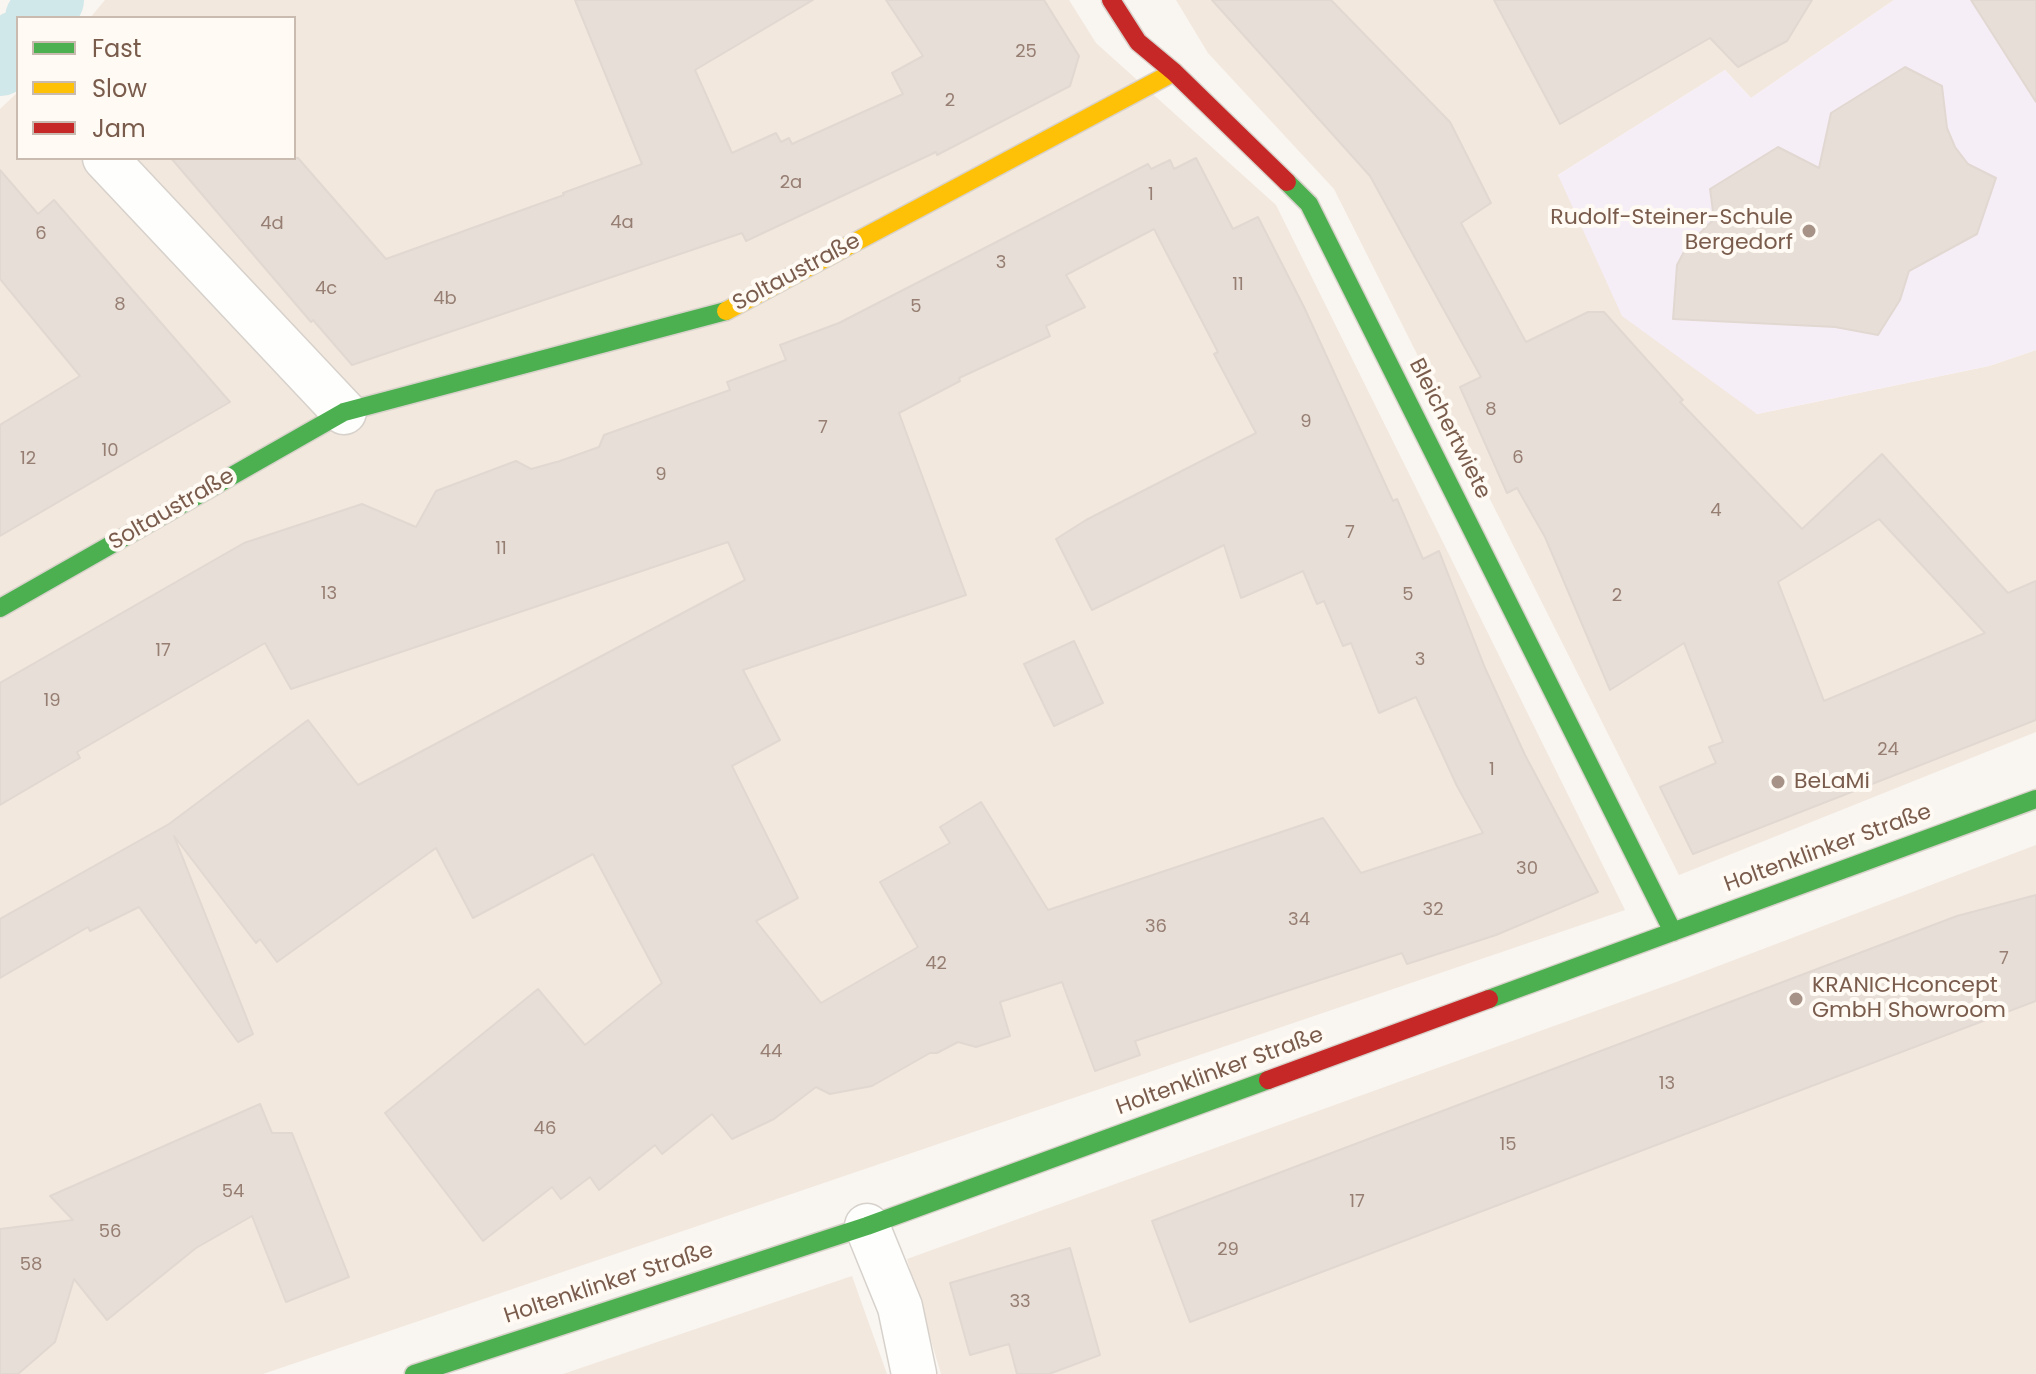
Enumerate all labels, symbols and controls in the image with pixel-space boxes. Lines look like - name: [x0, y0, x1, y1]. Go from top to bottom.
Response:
- legend: [16, 16, 296, 160]
- text: Fast: [92, 32, 142, 65]
- house number: 25: [1015, 41, 1037, 63]
- text: Slow: [92, 72, 147, 105]
- house number: 2: [945, 90, 955, 112]
- text: Jam: [92, 112, 146, 145]
- house number: 2a: [780, 172, 802, 194]
- house number: 1: [1148, 184, 1154, 206]
- place label: Rudolf-Steiner-Schule Bergedorf: [1550, 205, 1793, 256]
- house number: 4a: [610, 212, 634, 234]
- house number: 4d: [260, 213, 284, 235]
- marker: Rudolf-Steiner-Schule Bergedorf: [1800, 222, 1818, 240]
- house number: 6: [35, 223, 47, 245]
- street label: Soltaustraße: [729, 228, 865, 318]
- house number: 3: [996, 252, 1006, 274]
- house number: 11: [1232, 274, 1244, 296]
- house number: 4c: [315, 278, 337, 300]
- house number: 4b: [433, 288, 457, 310]
- house number: 8: [114, 294, 126, 316]
- house number: 5: [910, 296, 922, 318]
- street label: Bleichertwiete: [1402, 354, 1496, 504]
- house number: 8: [1485, 399, 1497, 421]
- house number: 9: [1300, 411, 1312, 433]
- house number: 7: [818, 417, 828, 439]
- house number: 10: [101, 440, 119, 462]
- house number: 6: [1512, 447, 1524, 469]
- house number: 12: [20, 448, 36, 470]
- street label: Soltaustraße: [105, 463, 239, 557]
- house number: 9: [655, 464, 667, 486]
- house number: 4: [1710, 500, 1722, 522]
- house number: 7: [1345, 522, 1355, 544]
- house number: 11: [495, 538, 507, 560]
- house number: 13: [321, 583, 337, 605]
- house number: 5: [1402, 584, 1414, 606]
- house number: 2: [1612, 585, 1622, 607]
- house number: 17: [155, 640, 171, 662]
- house number: 3: [1415, 649, 1425, 671]
- house number: 19: [43, 690, 61, 712]
- house number: 24: [1877, 739, 1899, 761]
- house number: 1: [1489, 759, 1495, 781]
- place label: BeLaMi: [1794, 769, 1870, 795]
- marker: BeLaMi: [1769, 773, 1787, 791]
- street label: Holtenklinker Straße: [1721, 799, 1935, 899]
- house number: 30: [1516, 858, 1538, 880]
- house number: 32: [1423, 899, 1443, 921]
- house number: 34: [1288, 909, 1310, 931]
- house number: 36: [1145, 916, 1167, 938]
- house number: 7: [1999, 948, 2009, 970]
- house number: 42: [925, 953, 947, 975]
- place label: KRANICHconcept GmbH Showroom: [1812, 973, 2006, 1024]
- marker: KRANICHconcept GmbH Showroom: [1787, 990, 1805, 1008]
- street label: Holtenklinker Straße: [1113, 1022, 1327, 1122]
- house number: 44: [760, 1041, 782, 1063]
- house number: 13: [1659, 1073, 1675, 1095]
- house number: 46: [534, 1118, 556, 1140]
- house number: 15: [1499, 1134, 1517, 1156]
- house number: 54: [222, 1181, 244, 1203]
- house number: 17: [1349, 1191, 1365, 1213]
- house number: 56: [99, 1221, 121, 1243]
- street label: Holtenklinker Straße: [501, 1238, 717, 1330]
- house number: 29: [1217, 1239, 1239, 1261]
- house number: 58: [20, 1254, 42, 1276]
- house number: 33: [1009, 1291, 1031, 1313]

